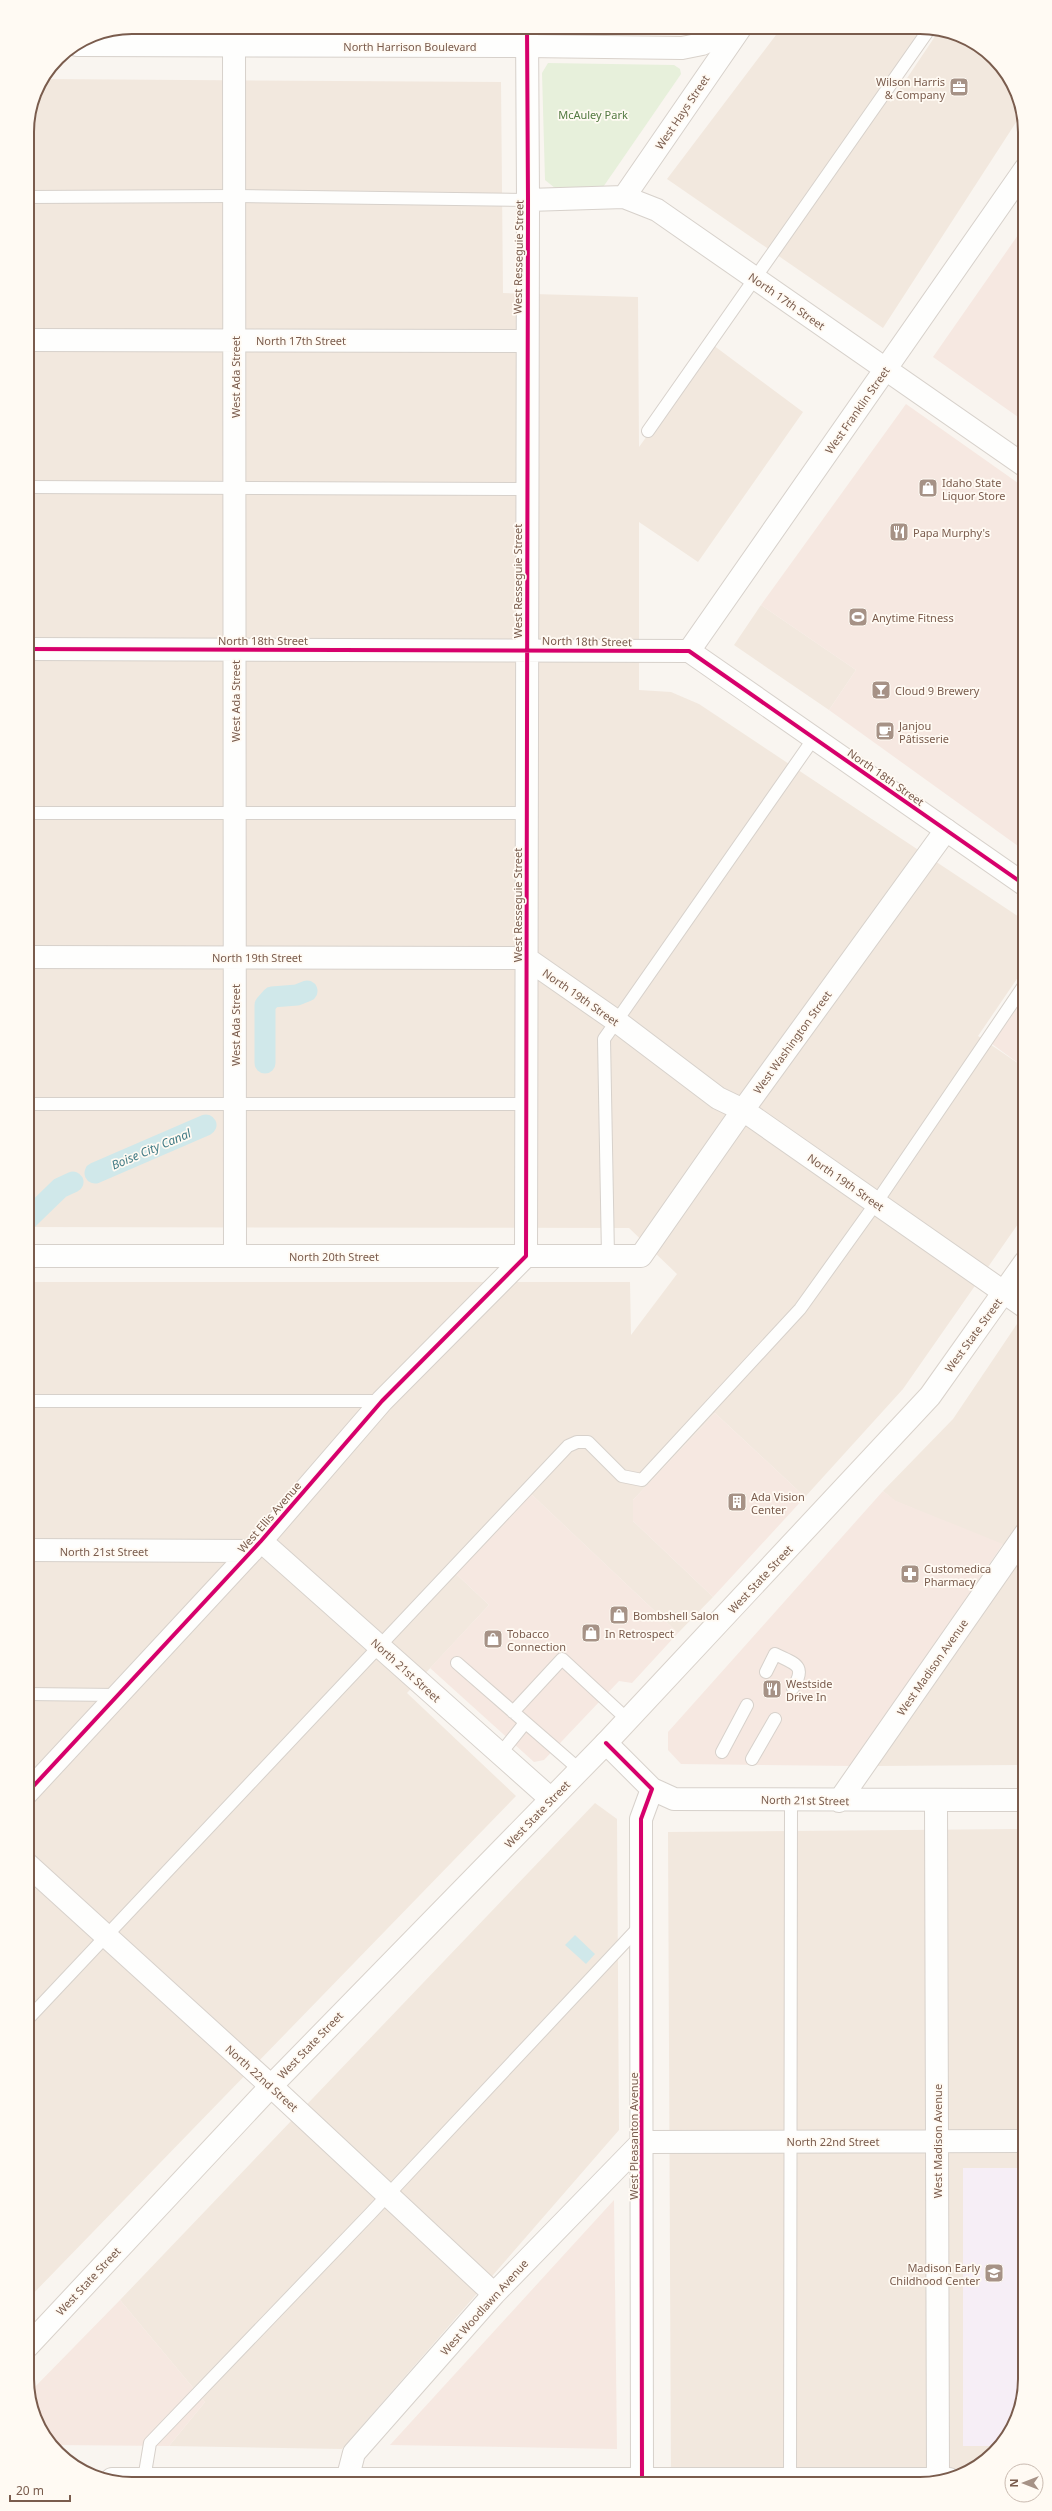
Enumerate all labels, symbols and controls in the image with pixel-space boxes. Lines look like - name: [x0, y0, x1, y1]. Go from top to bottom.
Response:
- street label: North Harrison Boulevard: [343, 39, 477, 54]
- street label: West Hays Street: [651, 72, 713, 152]
- place label: Wilson Harris & Company: [876, 74, 945, 102]
- office icon: Wilson Harris & Company: [948, 76, 970, 98]
- park label: McAuley Park: [558, 107, 628, 122]
- street label: West Resseguie Street: [510, 200, 526, 314]
- street label: North 17th Street: [746, 269, 828, 333]
- street label: North 17th Street: [256, 333, 346, 348]
- street label: West Ada Street: [228, 336, 243, 418]
- street label: West Franklin Street: [821, 363, 893, 457]
- place label: Idaho State Liquor Store: [942, 475, 1005, 503]
- shop icon: Idaho State Liquor Store: [917, 477, 939, 499]
- restaurant icon: Papa Murphy's: [888, 521, 910, 543]
- street label: West Resseguie Street: [510, 524, 525, 638]
- place label: Papa Murphy's: [913, 525, 990, 540]
- sports icon: Anytime Fitness: [847, 606, 869, 628]
- place label: Anytime Fitness: [872, 610, 954, 625]
- street label: North 18th Street: [218, 633, 308, 648]
- street label: North 18th Street: [542, 633, 632, 649]
- street label: West Ada Street: [228, 660, 243, 742]
- bar icon: Cloud 9 Brewery: [870, 679, 892, 701]
- place label: Cloud 9 Brewery: [895, 683, 980, 698]
- place label: Janjou Pâtisserie: [898, 718, 949, 746]
- cafe icon: Janjou Pâtisserie: [874, 720, 896, 742]
- street label: North 18th Street: [845, 745, 927, 809]
- street label: West Resseguie Street: [510, 848, 525, 962]
- street label: North 19th Street: [212, 950, 302, 965]
- street label: North 19th Street: [540, 965, 622, 1029]
- street label: West Ada Street: [228, 984, 243, 1066]
- street label: West Washington Street: [749, 987, 835, 1097]
- water label: Boise City Canal: [109, 1124, 194, 1173]
- street label: North 19th Street: [805, 1150, 887, 1214]
- street label: North 20th Street: [289, 1249, 379, 1264]
- street label: West State Street: [941, 1295, 1005, 1375]
- street label: West Ellis Avenue: [234, 1478, 304, 1556]
- place label: Ada Vision Center: [751, 1489, 805, 1517]
- building icon: Ada Vision Center: [726, 1491, 748, 1513]
- street label: West State Street: [724, 1542, 796, 1616]
- street label: North 21st Street: [60, 1544, 148, 1559]
- place label: Customedica Pharmacy: [924, 1561, 991, 1589]
- pharmacy icon: Customedica Pharmacy: [899, 1563, 921, 1585]
- shop icon: Bombshell Salon: [608, 1604, 630, 1626]
- place label: Bombshell Salon: [633, 1608, 719, 1623]
- street label: West Madison Avenue: [893, 1616, 971, 1718]
- shop icon: In Retrospect: [580, 1622, 602, 1644]
- place label: Tobacco Connection: [507, 1626, 566, 1654]
- place label: In Retrospect: [605, 1626, 674, 1641]
- shop icon: Tobacco Connection: [482, 1628, 504, 1650]
- street label: North 21st Street: [368, 1635, 444, 1705]
- place label: Westside Drive In: [786, 1676, 833, 1704]
- restaurant icon: Westside Drive In: [761, 1678, 783, 1700]
- street label: West State Street: [501, 1777, 573, 1851]
- street label: North 21st Street: [761, 1792, 849, 1808]
- street label: West State Street: [274, 2008, 346, 2082]
- street label: North 22nd Street: [222, 2041, 302, 2115]
- street label: West Pleasanton Avenue: [626, 2072, 641, 2200]
- street label: West Madison Avenue: [930, 2084, 945, 2198]
- street label: North 22nd Street: [787, 2134, 879, 2149]
- street label: West State Street: [52, 2244, 124, 2318]
- street label: West Woodlawn Avenue: [437, 2256, 531, 2358]
- place label: Madison Early Childhood Center: [889, 2260, 980, 2288]
- school or university icon: Madison Early Childhood Center: [983, 2262, 1005, 2284]
- north arrow: [1004, 2463, 1044, 2503]
- scale bar: [10, 2477, 70, 2503]
- text: N: [1006, 2479, 1021, 2487]
- text: 20 m: [16, 2482, 44, 2499]

